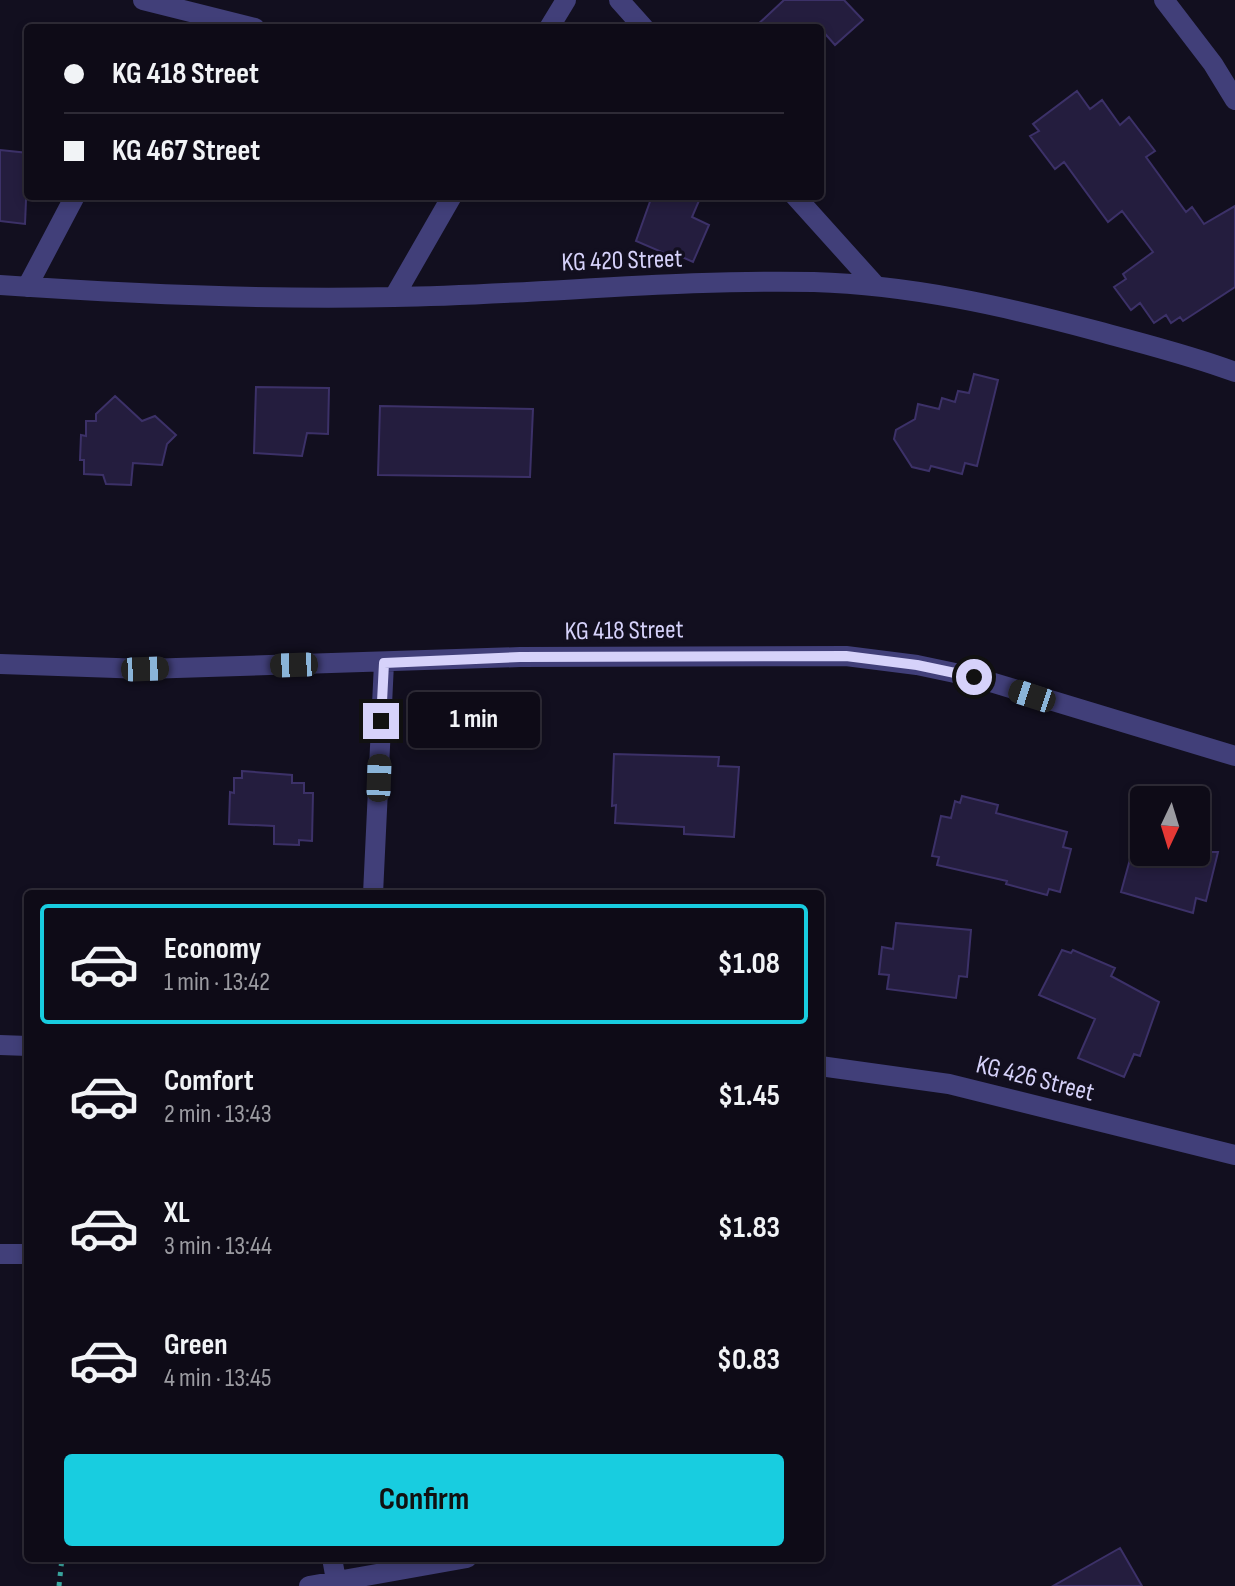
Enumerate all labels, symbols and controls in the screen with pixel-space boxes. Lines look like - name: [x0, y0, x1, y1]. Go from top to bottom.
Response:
- text: KG 418 Street: [112, 56, 259, 92]
- text: KG 467 Street: [112, 133, 260, 169]
- street label: KG 420 Street: [561, 243, 683, 279]
- street label: KG 418 Street: [564, 614, 684, 648]
- car: [270, 652, 318, 678]
- car: [121, 656, 169, 682]
- route start: [956, 659, 992, 695]
- car: [1005, 677, 1059, 715]
- callout: 1 min: [409, 693, 541, 749]
- route end: [363, 703, 399, 739]
- text: 1 min: [450, 704, 498, 735]
- car: [366, 754, 392, 802]
- north arrow: [1130, 786, 1210, 866]
- map controls: [1130, 786, 1210, 866]
- icon: car: [68, 928, 140, 1000]
- text: Economy: [164, 931, 261, 967]
- text: $1.08: [718, 946, 780, 982]
- text: 1 min · 13:42: [164, 967, 270, 998]
- street label: KG 426 Street: [973, 1049, 1097, 1109]
- icon: car: [68, 1060, 140, 1132]
- text: Comfort: [164, 1063, 254, 1099]
- text: $1.45: [718, 1078, 780, 1114]
- text: 2 min · 13:43: [164, 1099, 272, 1130]
- icon: car: [68, 1192, 140, 1264]
- text: XL: [164, 1195, 190, 1231]
- text: $1.83: [718, 1210, 780, 1246]
- text: 3 min · 13:44: [164, 1231, 272, 1262]
- icon: car: [68, 1324, 140, 1396]
- text: Green: [164, 1327, 228, 1363]
- text: $0.83: [717, 1342, 780, 1378]
- text: 4 min · 13:45: [164, 1363, 271, 1394]
- button: Confirm: [64, 1454, 784, 1546]

